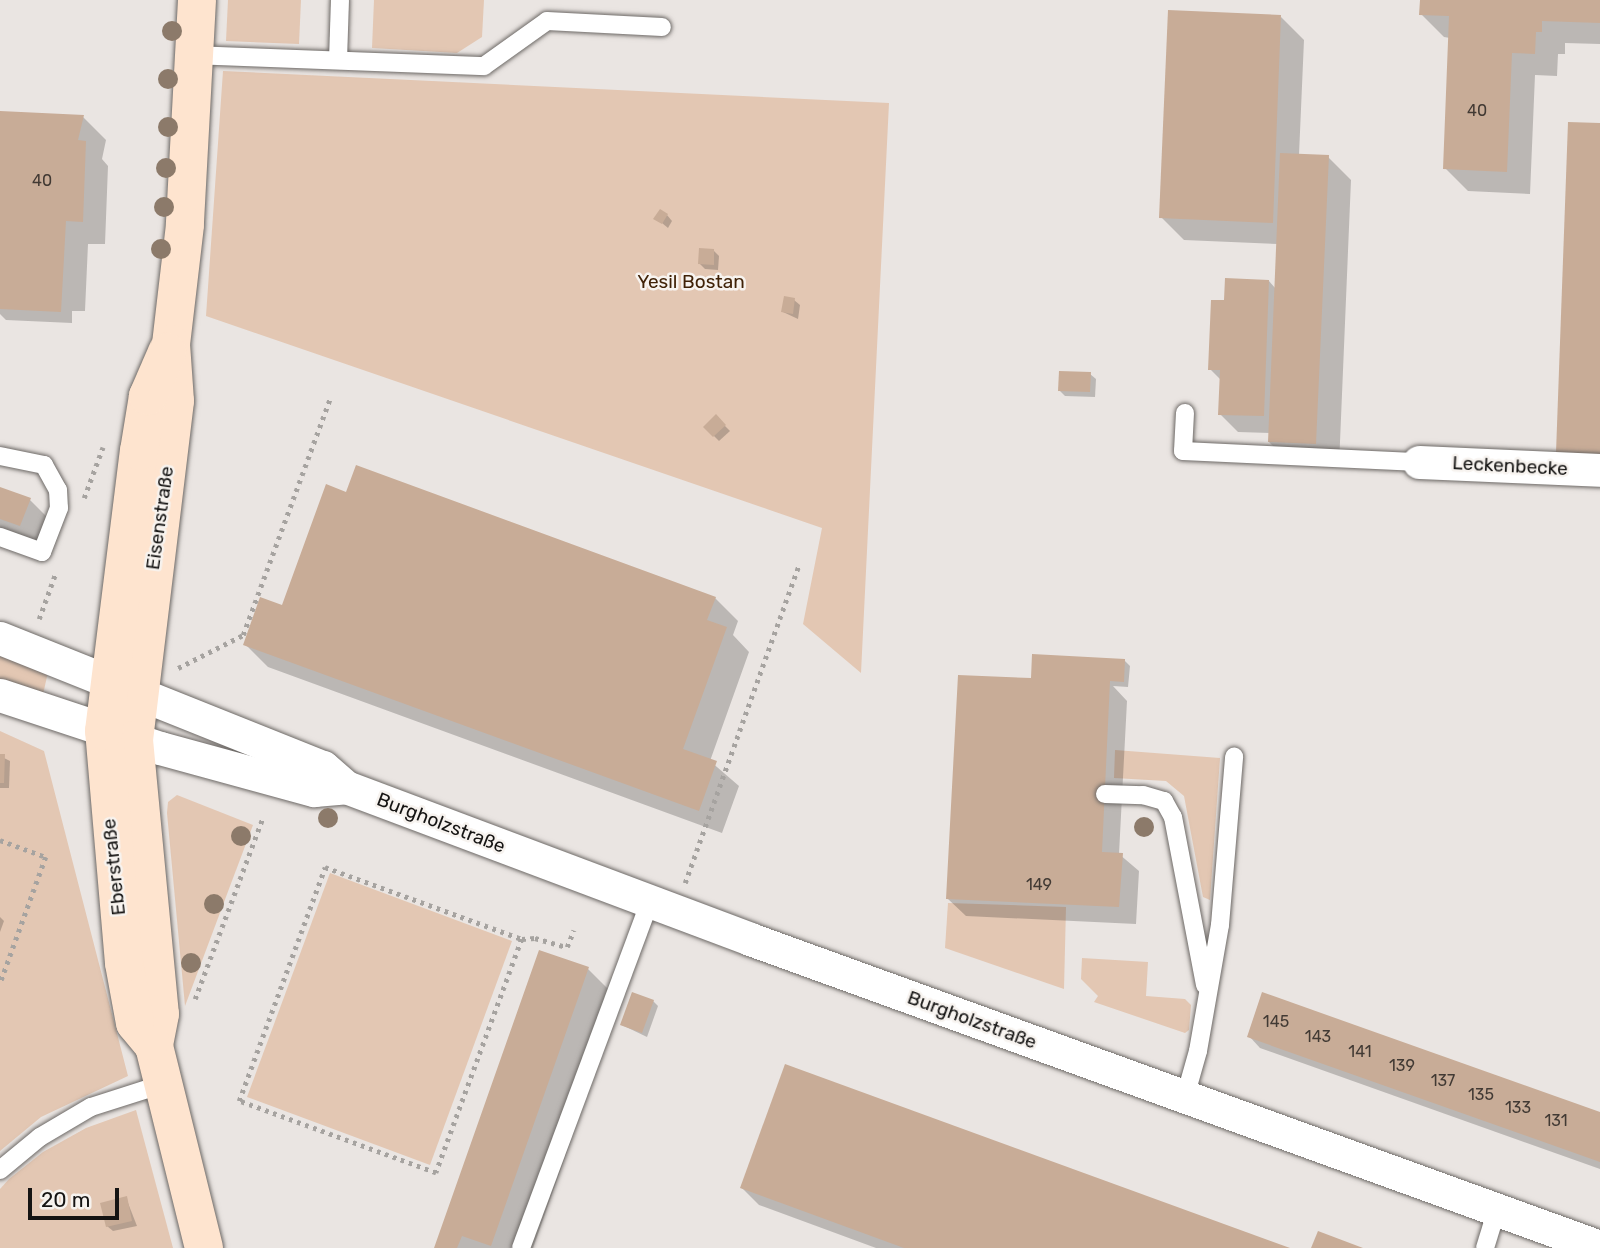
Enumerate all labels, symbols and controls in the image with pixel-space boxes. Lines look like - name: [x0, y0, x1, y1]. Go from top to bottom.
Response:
- house number: 40: [1467, 101, 1487, 121]
- house number: 40: [32, 171, 52, 191]
- park label: Yesil Bostan: [637, 271, 745, 293]
- street label: Leckenbecke: [1452, 452, 1568, 480]
- street label: Eisenstraße: [141, 465, 179, 571]
- street label: Burgholzstraße: [374, 788, 508, 858]
- street label: Eberstraße: [98, 817, 130, 917]
- house number: 149: [1026, 875, 1052, 895]
- street label: Burgholzstraße: [904, 986, 1040, 1054]
- house number: 145: [1263, 1012, 1289, 1032]
- house number: 143: [1305, 1027, 1331, 1047]
- house number: 141: [1348, 1042, 1372, 1062]
- house number: 139: [1389, 1056, 1415, 1076]
- house number: 137: [1431, 1071, 1455, 1091]
- house number: 135: [1468, 1085, 1494, 1105]
- house number: 133: [1505, 1098, 1531, 1118]
- house number: 131: [1544, 1111, 1568, 1131]
- scale bar: [32, 1174, 122, 1218]
- text: 20 m: [41, 1187, 90, 1212]

